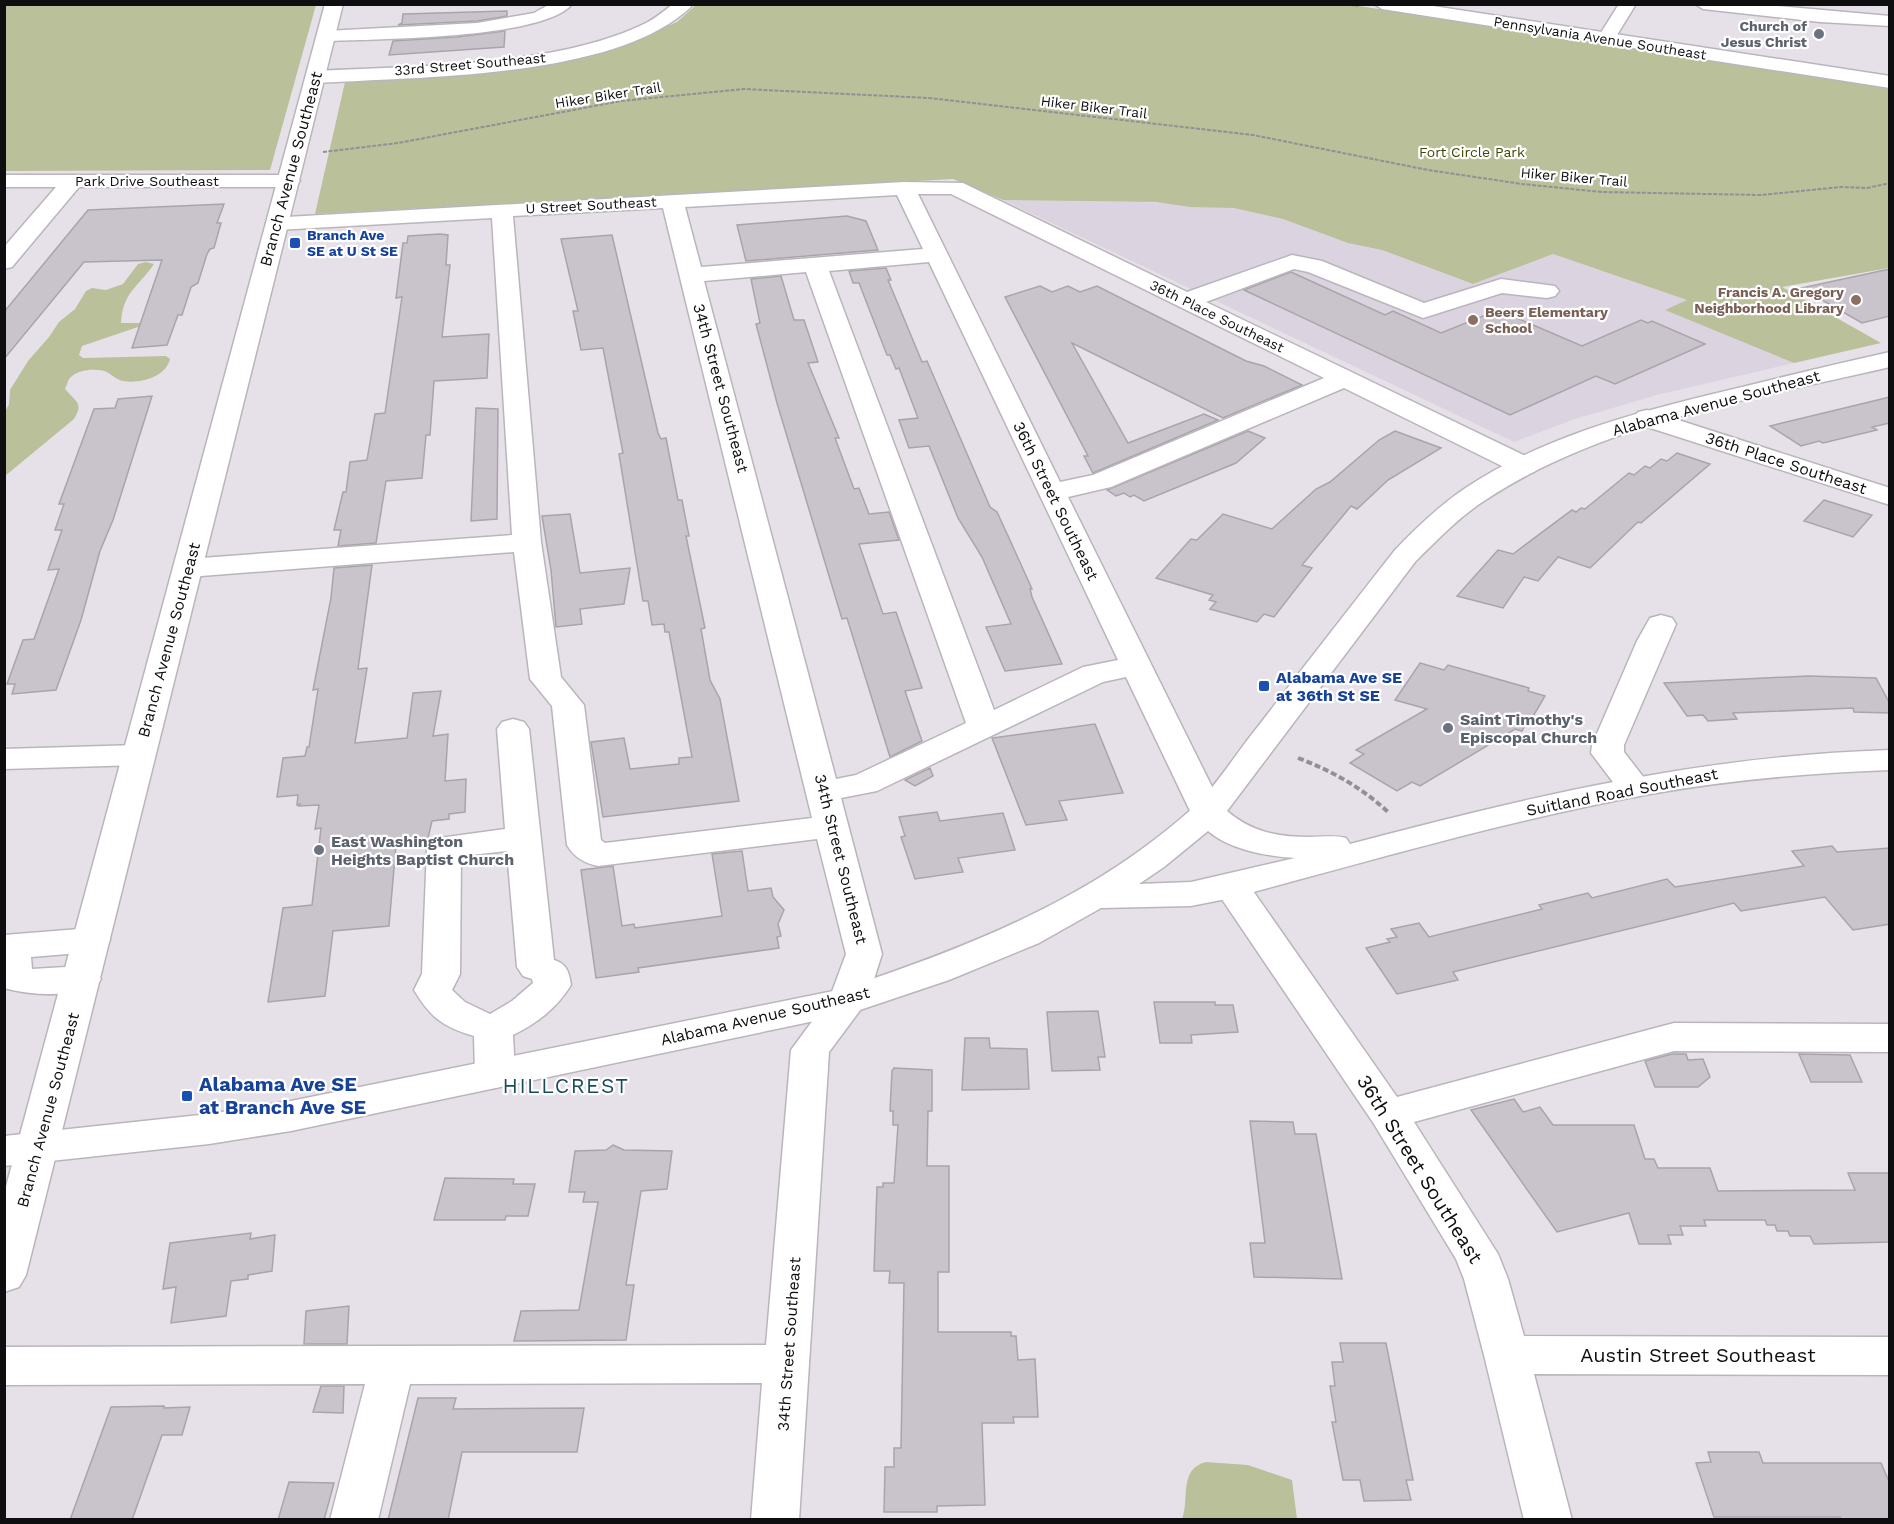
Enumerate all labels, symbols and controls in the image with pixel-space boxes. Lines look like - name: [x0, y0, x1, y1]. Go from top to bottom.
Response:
- street label: Pennsylvania Avenue Southeast: [1492, 13, 1708, 63]
- place label: Church of Jesus Christ: [1721, 18, 1807, 50]
- marker: Church of Jesus Christ: [1812, 27, 1826, 41]
- street label: 33rd Street Southeast: [394, 49, 547, 79]
- street label: Branch Avenue Southeast: [256, 69, 326, 269]
- street label: Hiker Biker Trail: [554, 79, 663, 111]
- street label: Hiker Biker Trail: [1040, 93, 1149, 122]
- park label: Fort Circle Park: [1419, 144, 1525, 160]
- street label: Hiker Biker Trail: [1520, 164, 1629, 190]
- street label: Park Drive Southeast: [75, 173, 219, 189]
- street label: U Street Southeast: [525, 194, 657, 216]
- place label: Branch Ave SE at U St SE: [307, 227, 398, 259]
- marker: Branch Ave SE at U St SE: [288, 236, 302, 250]
- street label: 36th Place Southeast: [1147, 277, 1287, 356]
- place label: Francis A. Gregory Neighborhood Library: [1694, 284, 1844, 316]
- marker: Francis A. Gregory Neighborhood Library: [1849, 293, 1863, 307]
- street label: 34th Street Southeast: [689, 301, 753, 475]
- place label: Beers Elementary School: [1485, 304, 1608, 336]
- marker: Beers Elementary School: [1466, 313, 1480, 327]
- street label: Alabama Avenue Southeast: [1610, 366, 1822, 440]
- street label: 36th Street Southeast: [1009, 418, 1103, 584]
- street label: 36th Place Southeast: [1703, 428, 1869, 498]
- street label: Branch Avenue Southeast: [134, 540, 204, 740]
- place label: Alabama Ave SE at 36th St SE: [1276, 668, 1402, 705]
- marker: Alabama Ave SE at 36th St SE: [1257, 679, 1271, 693]
- place label: Saint Timothy's Episcopal Church: [1460, 710, 1597, 747]
- marker: Saint Timothy's Episcopal Church: [1441, 721, 1455, 735]
- street label: Suitland Road Southeast: [1525, 764, 1720, 820]
- street label: 34th Street Southeast: [811, 772, 871, 946]
- place label: East Washington Heights Baptist Church: [331, 832, 514, 869]
- marker: East Washington Heights Baptist Church: [312, 843, 326, 857]
- street label: Alabama Avenue Southeast: [659, 983, 872, 1049]
- street label: Branch Avenue Southeast: [13, 1010, 83, 1210]
- street label: 36th Street Southeast: [1352, 1070, 1488, 1268]
- place label: Alabama Ave SE at Branch Ave SE: [199, 1072, 366, 1119]
- district label: HILLCREST: [502, 1073, 630, 1098]
- marker: Alabama Ave SE at Branch Ave SE: [180, 1089, 194, 1103]
- street label: 34th Street Southeast: [773, 1256, 805, 1432]
- street label: Austin Street Southeast: [1580, 1343, 1816, 1367]

